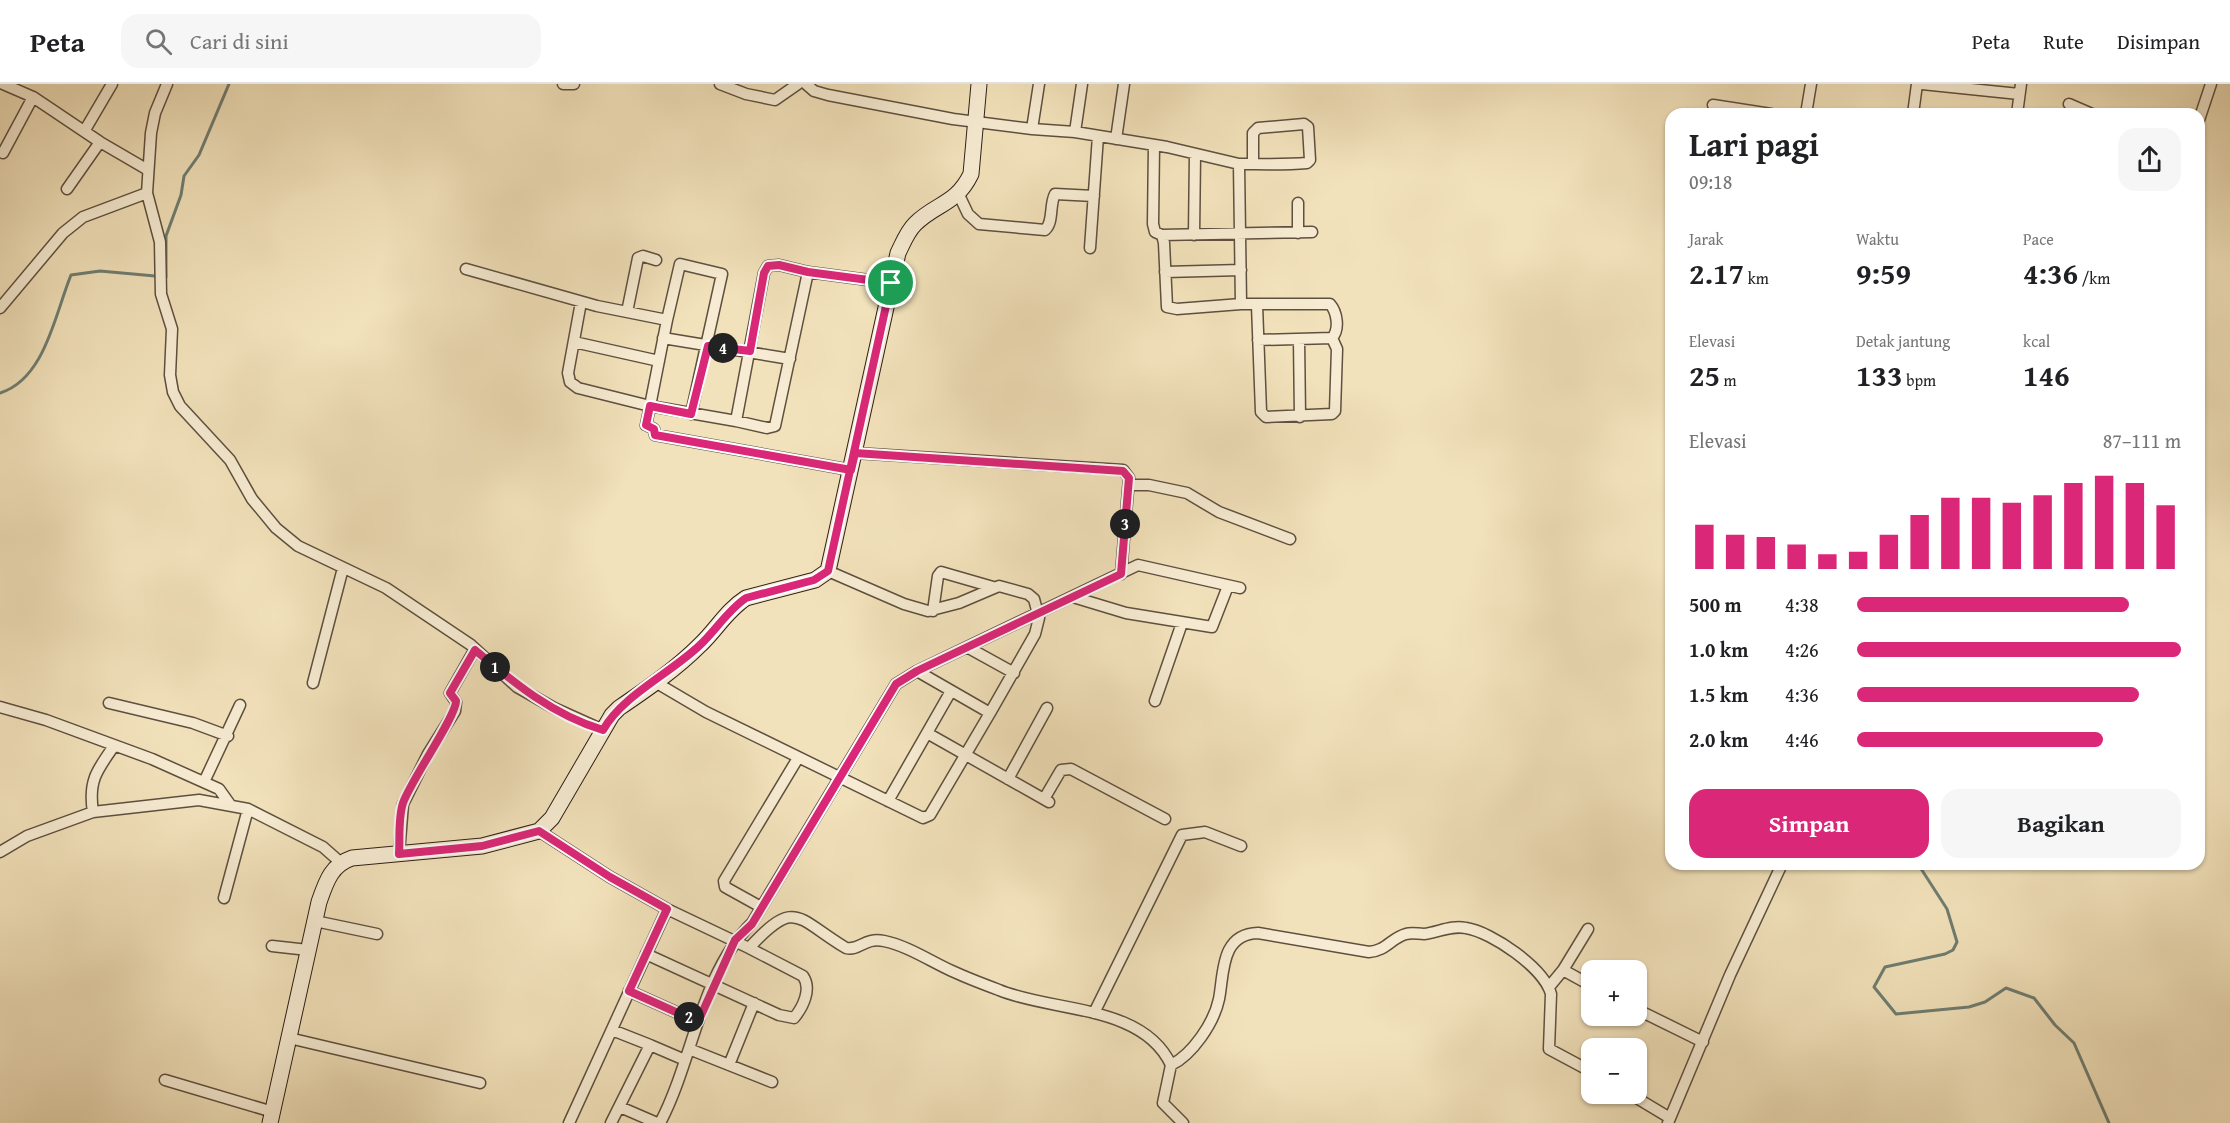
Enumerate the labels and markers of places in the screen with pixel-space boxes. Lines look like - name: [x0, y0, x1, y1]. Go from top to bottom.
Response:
- pin: [865, 257, 916, 308]
- pin: 4: [708, 333, 738, 363]
- pin: 3: [1110, 509, 1140, 539]
- pin: 1: [480, 652, 510, 682]
- pin: 2: [674, 1002, 704, 1032]

